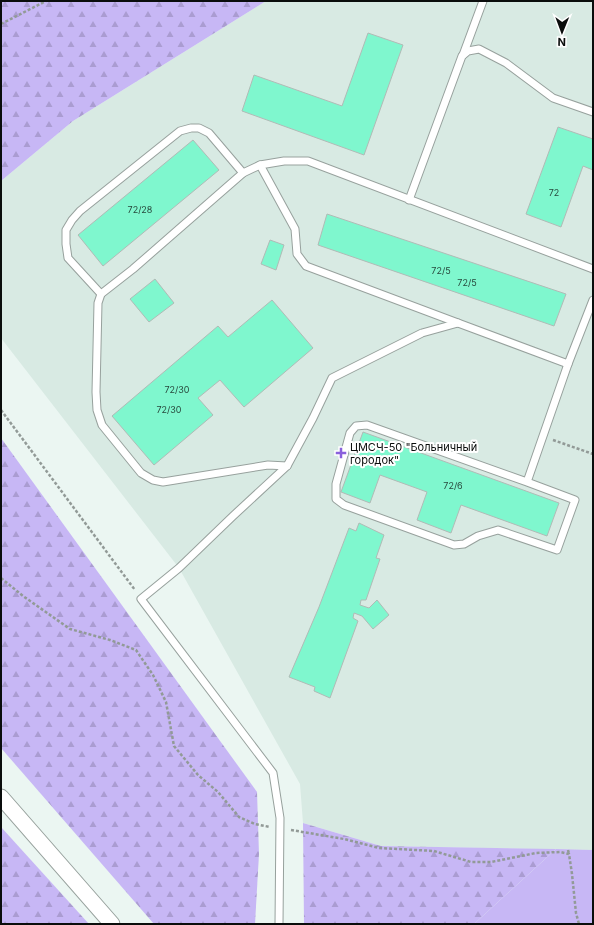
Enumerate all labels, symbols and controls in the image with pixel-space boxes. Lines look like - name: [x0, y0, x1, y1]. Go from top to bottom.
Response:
- north arrow: [542, 12, 582, 52]
- text: N: [558, 35, 566, 49]
- house number: 72: [549, 187, 559, 198]
- house number: 72/28: [128, 204, 153, 215]
- house number: 72/5: [431, 265, 451, 276]
- house number: 72/5: [457, 277, 477, 288]
- house number: 72/30: [164, 384, 190, 395]
- house number: 72/30: [156, 404, 182, 415]
- place label: ЦМСЧ-50 "Больничный городок": [350, 440, 477, 467]
- marker: ЦМСЧ-50 "Больничный городок": [335, 447, 347, 459]
- house number: 72/6: [443, 480, 463, 491]

